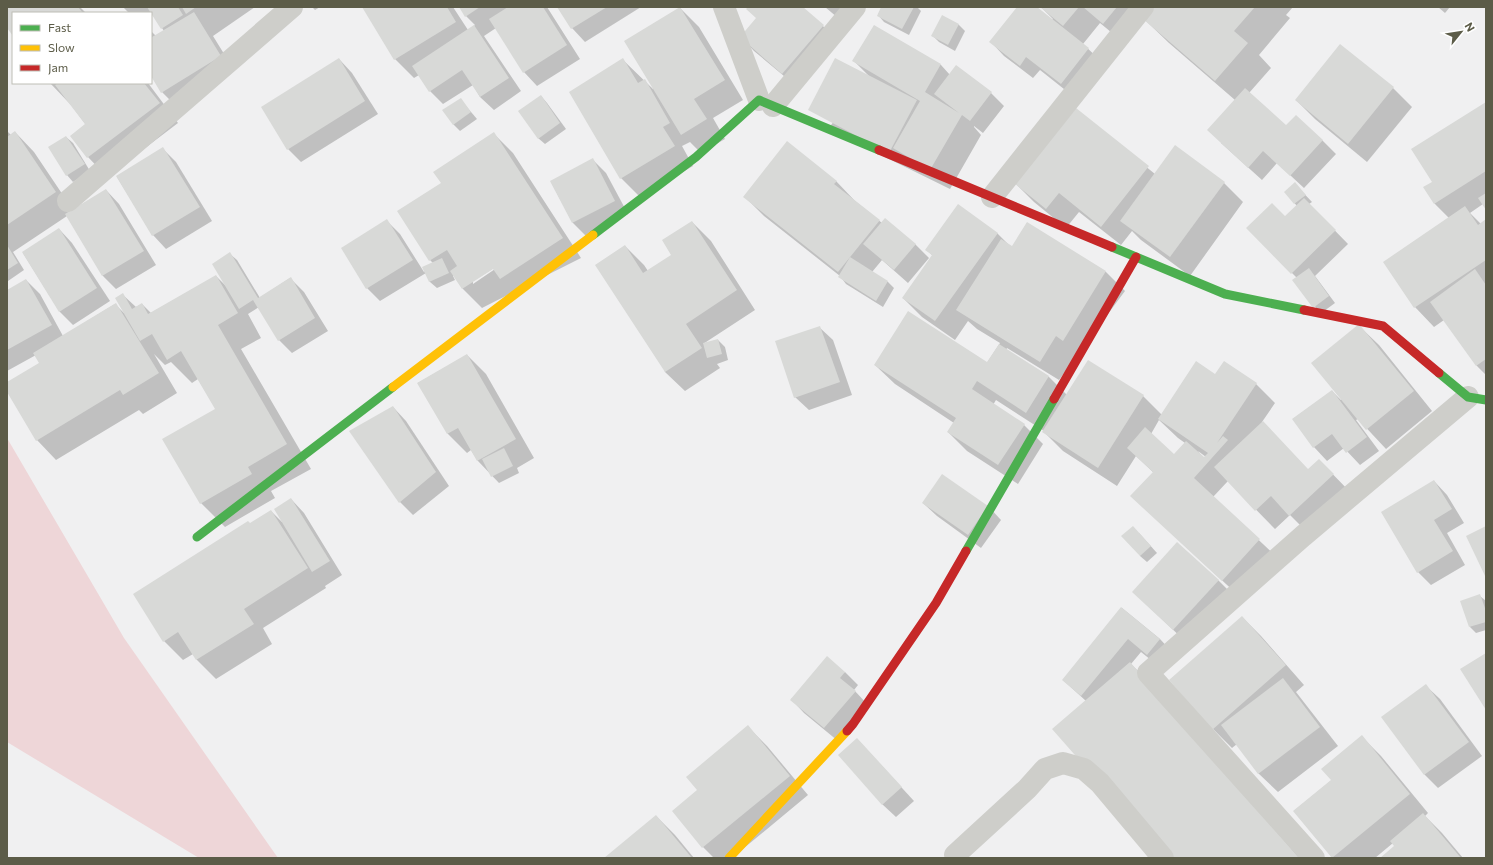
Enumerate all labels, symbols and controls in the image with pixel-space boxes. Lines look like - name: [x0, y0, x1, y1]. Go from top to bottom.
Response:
- legend: [12, 12, 152, 84]
- north arrow: [1441, 12, 1481, 52]
- text: Fast: [48, 20, 71, 34]
- text: N: [1462, 20, 1478, 34]
- text: Slow: [48, 40, 75, 54]
- text: Jam: [48, 60, 68, 75]

